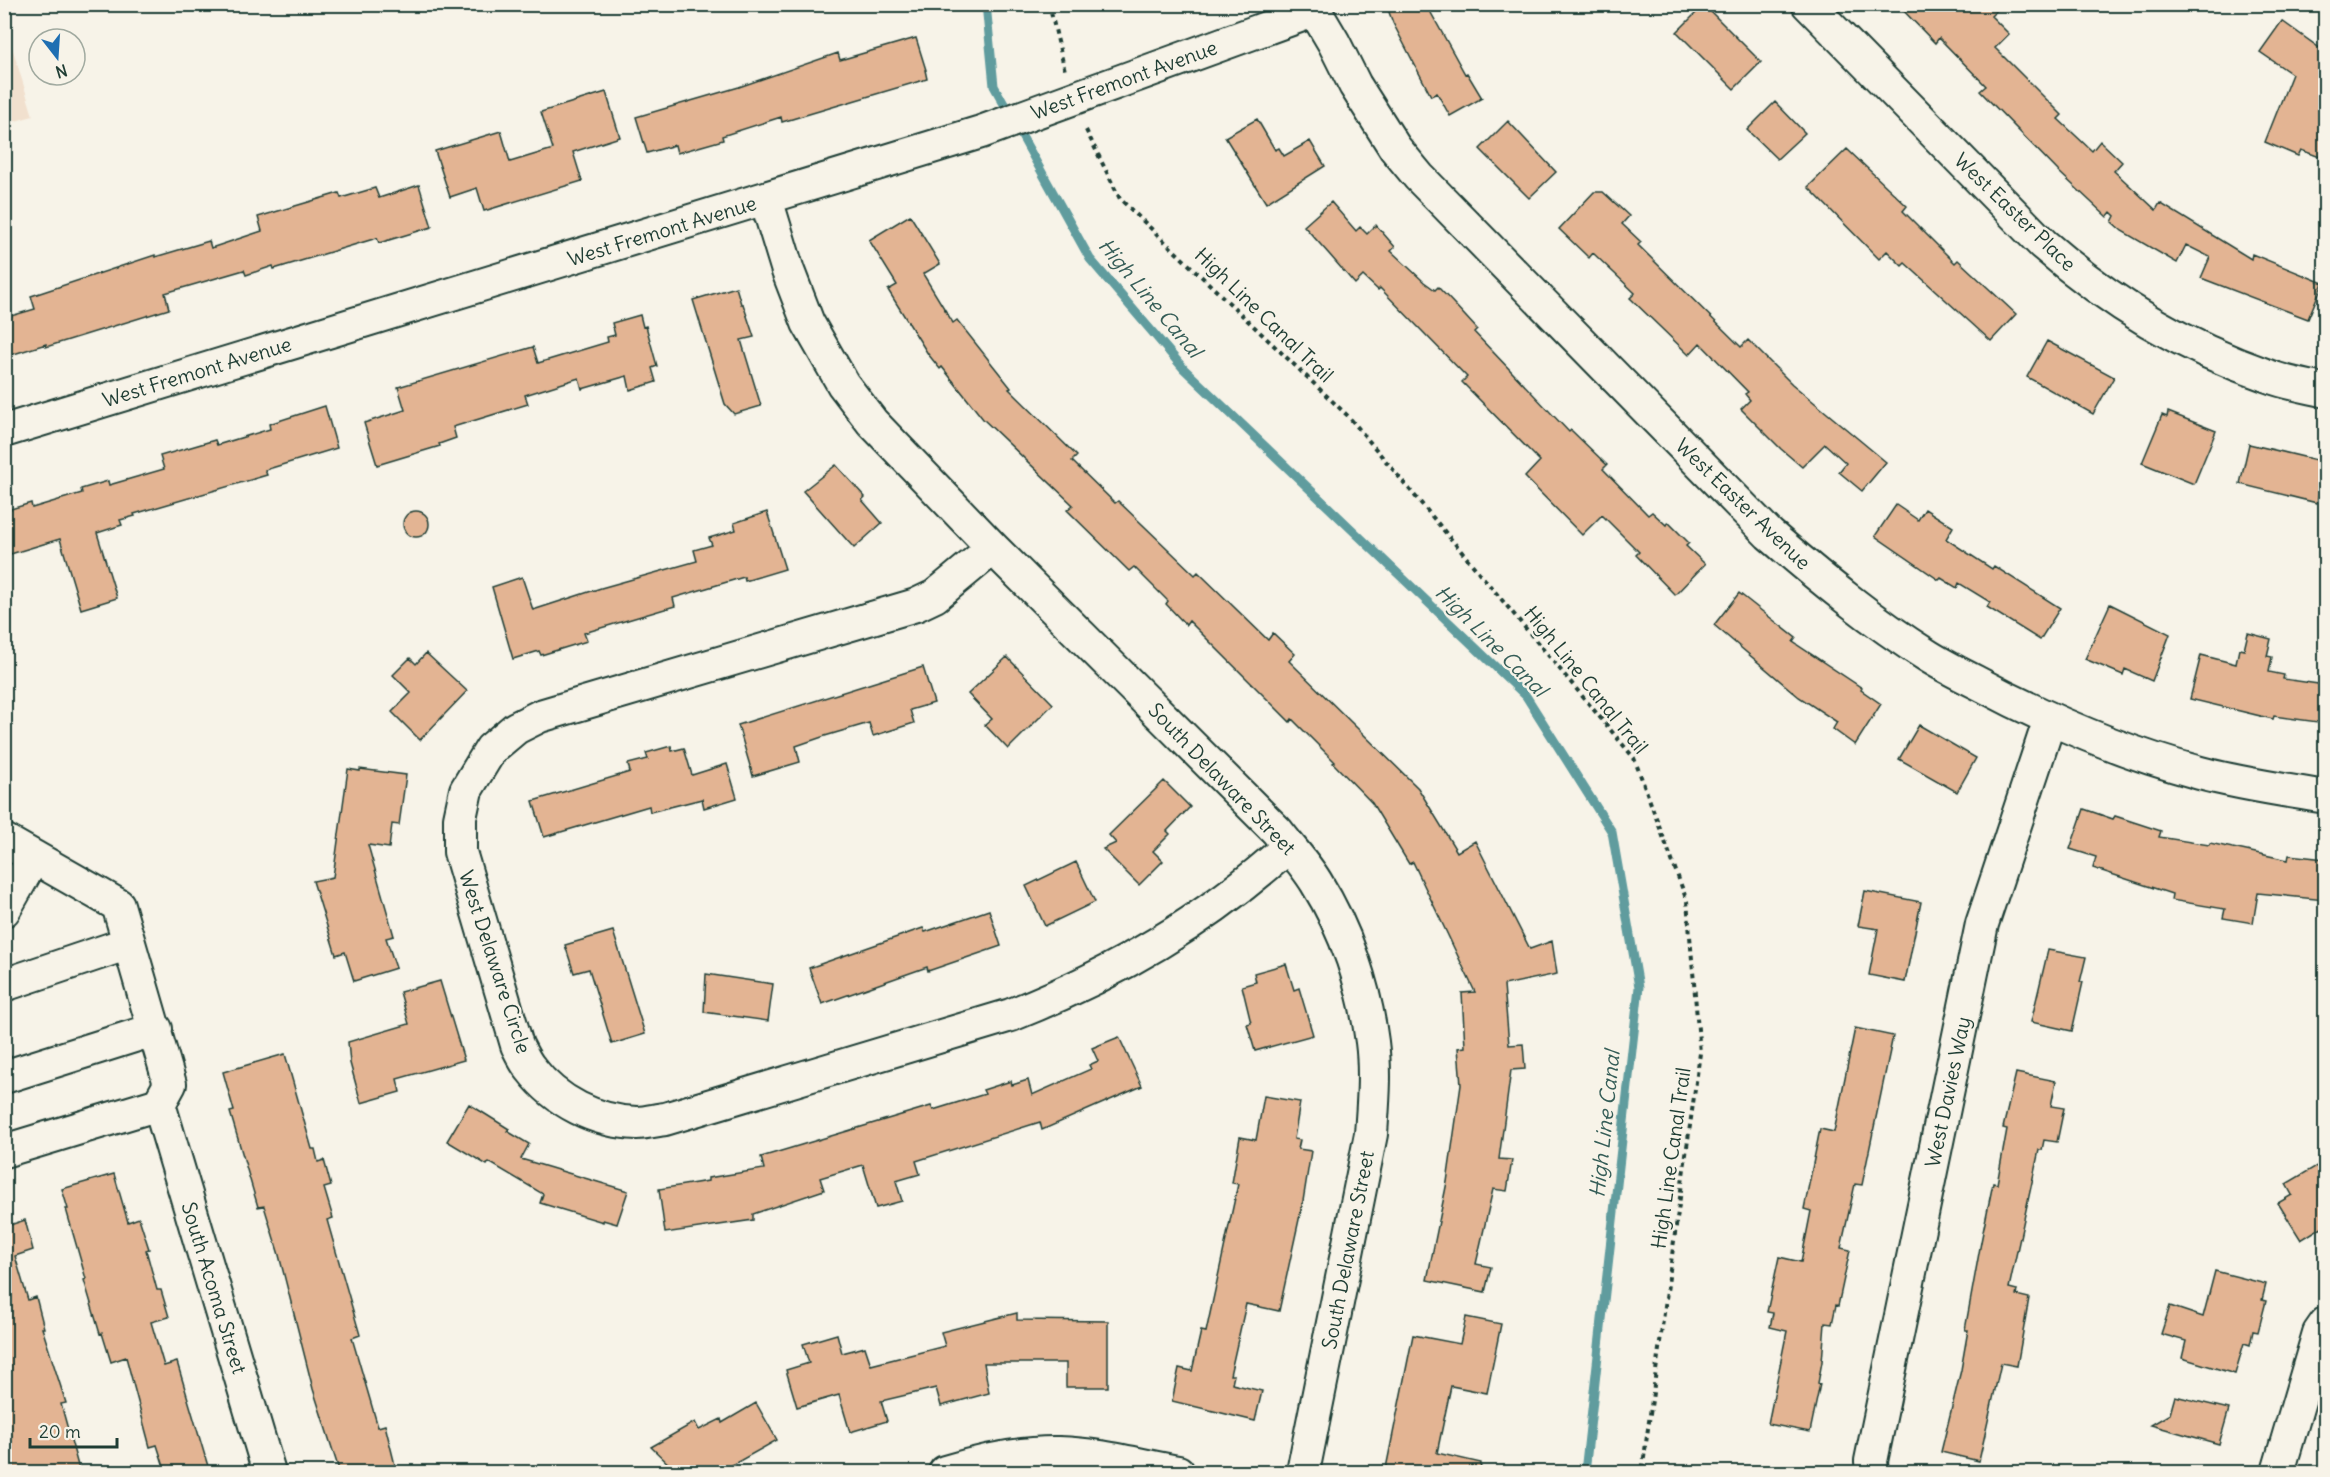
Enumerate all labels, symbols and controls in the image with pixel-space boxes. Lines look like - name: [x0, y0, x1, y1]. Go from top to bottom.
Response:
- north arrow: [27, 27, 87, 87]
- street label: West Fremont Avenue: [1027, 34, 1220, 125]
- text: N: [53, 60, 70, 83]
- street label: West Easter Place: [1949, 147, 2081, 276]
- street label: West Fremont Avenue: [564, 190, 759, 271]
- water label: High Line Canal: [1093, 232, 1210, 365]
- street label: High Line Canal Trail: [1190, 242, 1339, 387]
- street label: West Fremont Avenue: [99, 331, 294, 412]
- street label: West Easter Avenue: [1671, 433, 1816, 574]
- water label: High Line Canal: [1430, 579, 1555, 705]
- street label: High Line Canal Trail: [1519, 601, 1654, 759]
- street label: South Delaware Street: [1143, 697, 1302, 860]
- street label: West Delaware Circle: [454, 867, 537, 1057]
- street label: West Davies Way: [1919, 1014, 1976, 1170]
- water label: High Line Canal: [1583, 1046, 1626, 1199]
- street label: High Line Canal Trail: [1645, 1066, 1696, 1250]
- street label: South Delaware Street: [1316, 1148, 1379, 1351]
- street label: South Acoma Street: [176, 1199, 253, 1377]
- scale bar: [30, 1411, 117, 1449]
- text: 20 m: [39, 1420, 81, 1443]

